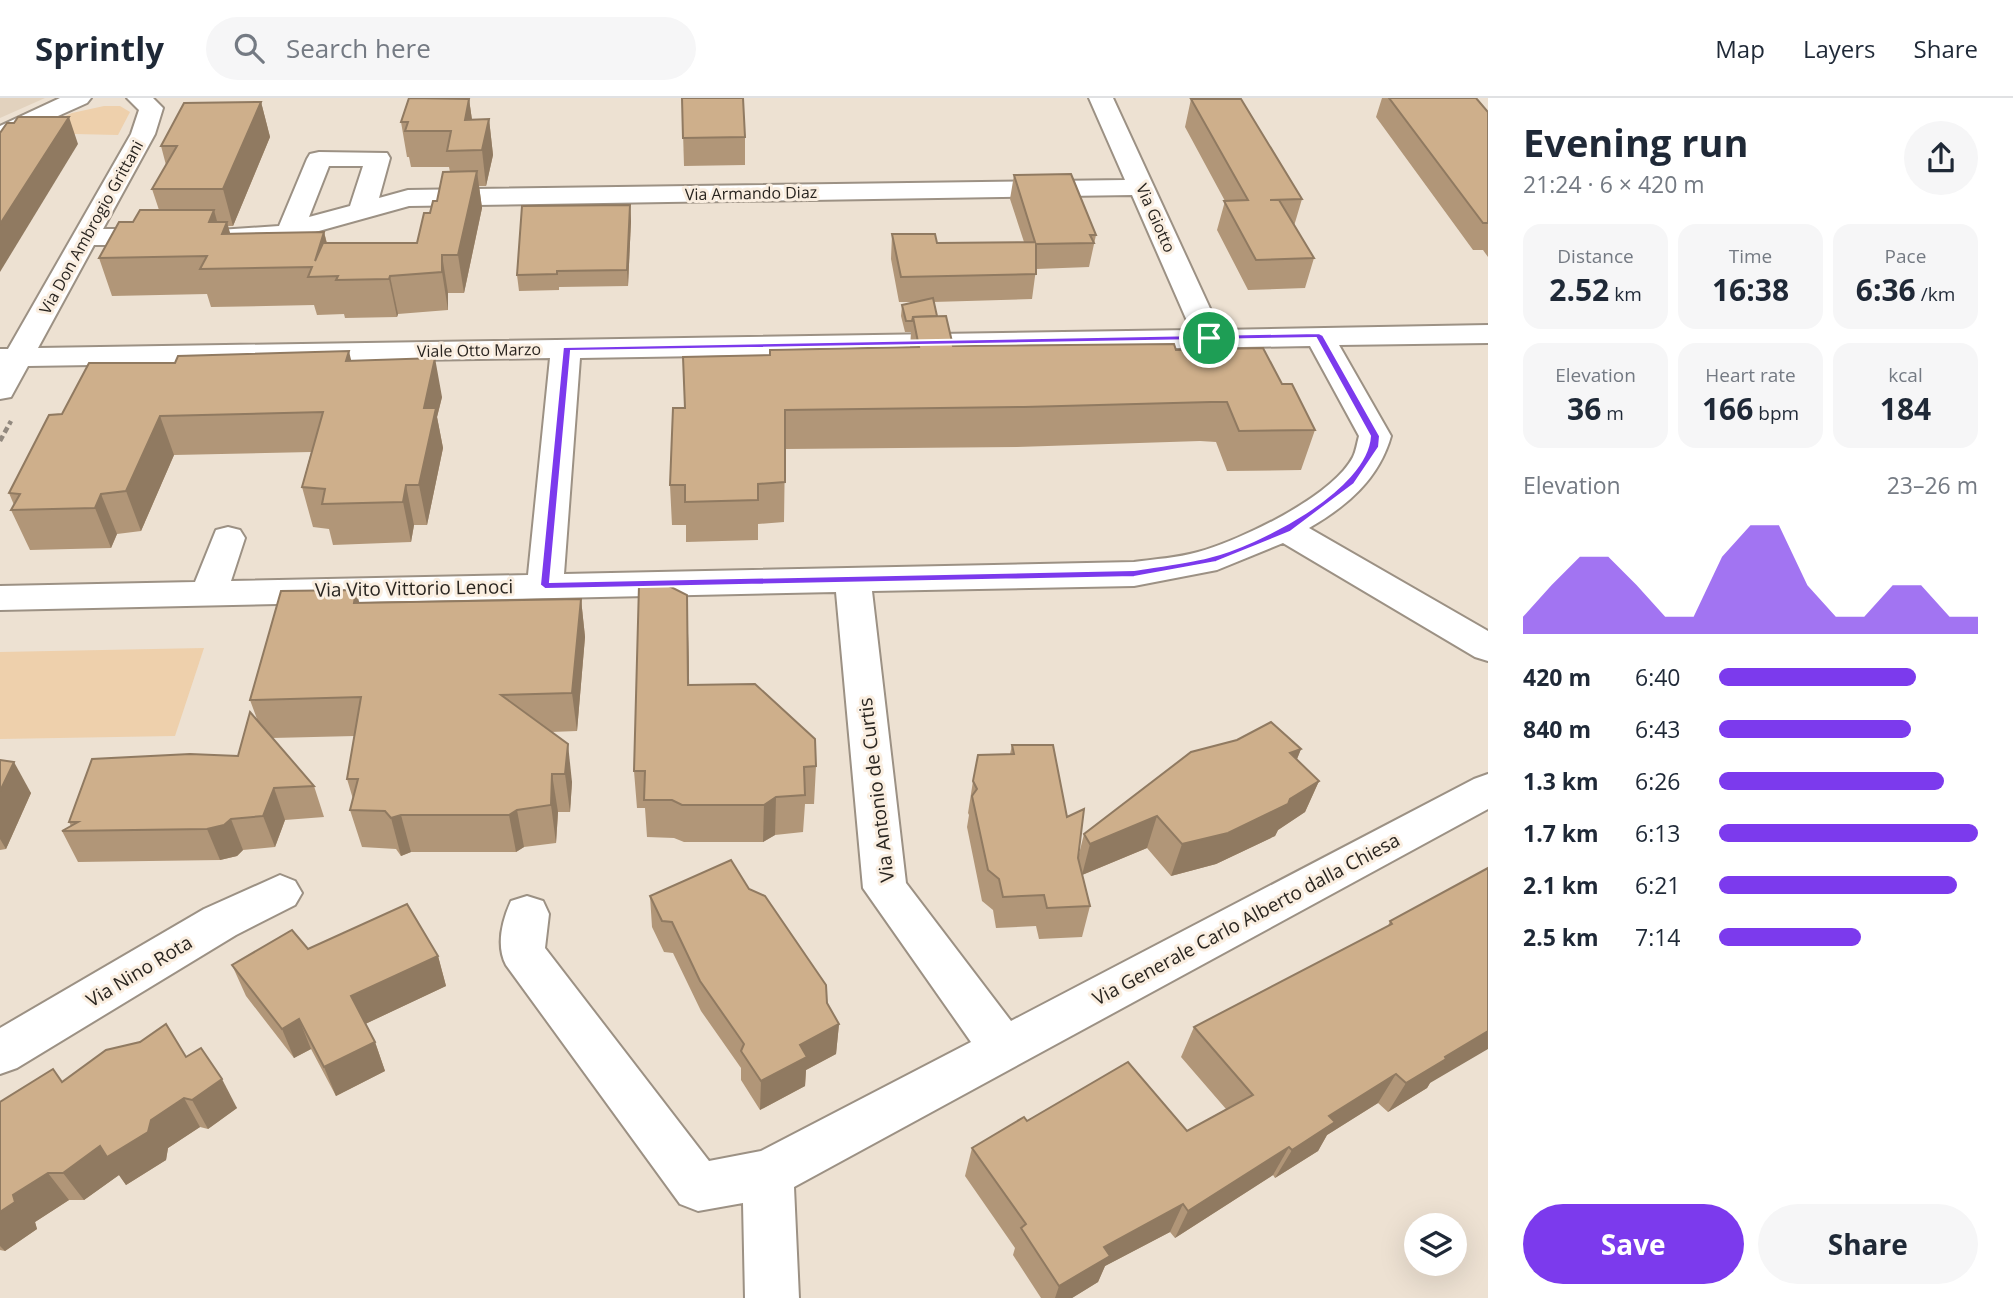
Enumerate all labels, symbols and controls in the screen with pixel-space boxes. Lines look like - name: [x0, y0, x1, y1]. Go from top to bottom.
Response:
- search box: [206, 17, 696, 80]
- text: Sprintly: [35, 26, 164, 71]
- icon: search: [230, 29, 268, 67]
- text: Search here: [286, 30, 431, 66]
- text: Map: [1715, 32, 1765, 65]
- text: Layers: [1803, 32, 1876, 65]
- text: Share: [1914, 32, 1978, 65]
- text: Evening run: [1523, 116, 1748, 168]
- button: share: [1904, 121, 1978, 195]
- street label: Via Don Ambrogio Grittani: [34, 136, 148, 318]
- text: 21:24 · 6 × 420 m: [1523, 168, 1705, 200]
- street label: Via Giotto: [1131, 180, 1181, 256]
- street label: Via Armando Diaz: [685, 181, 817, 205]
- text: Distance: [1557, 243, 1634, 269]
- text: Time: [1729, 243, 1772, 269]
- text: Pace: [1885, 243, 1926, 269]
- text: 2.52: [1549, 269, 1609, 310]
- text: 16:38: [1712, 269, 1789, 310]
- text: 6:36: [1856, 269, 1916, 310]
- text: km: [1609, 281, 1642, 307]
- text: /km: [1916, 281, 1955, 307]
- pin: [1179, 308, 1239, 368]
- icon: arrive: [1190, 319, 1228, 357]
- street label: Viale Otto Marzo: [417, 338, 541, 362]
- text: Elevation: [1555, 362, 1636, 388]
- text: Heart rate: [1705, 362, 1796, 388]
- text: kcal: [1888, 362, 1923, 388]
- text: 36: [1567, 388, 1601, 429]
- text: 166: [1702, 388, 1753, 429]
- text: 184: [1880, 388, 1931, 429]
- text: m: [1601, 400, 1624, 426]
- text: bpm: [1753, 400, 1799, 426]
- text: Elevation: [1523, 469, 1621, 501]
- text: 23–26 m: [1887, 469, 1978, 501]
- street label: Via Vito Vittorio Lenoci: [315, 573, 513, 603]
- text: 420 m: [1523, 661, 1591, 693]
- text: 6:40: [1635, 661, 1681, 693]
- street label: Via Antonio de Curtis: [852, 696, 900, 884]
- text: 840 m: [1523, 713, 1591, 745]
- text: 6:43: [1635, 713, 1681, 745]
- text: 1.3 km: [1523, 765, 1599, 797]
- text: 6:26: [1635, 765, 1681, 797]
- text: 1.7 km: [1523, 817, 1599, 849]
- text: 6:13: [1635, 817, 1681, 849]
- street label: Via Generale Carlo Alberto dalla Chiesa: [1088, 827, 1404, 1011]
- text: 2.1 km: [1523, 869, 1599, 901]
- text: 6:21: [1635, 869, 1681, 901]
- text: 2.5 km: [1523, 921, 1599, 953]
- text: 7:14: [1635, 921, 1681, 953]
- street label: Via Nino Rota: [81, 929, 197, 1013]
- button: Save: [1523, 1204, 1744, 1284]
- button: Share: [1758, 1204, 1978, 1284]
- map controls: [1404, 1213, 1467, 1276]
- button: layers: [1404, 1213, 1467, 1276]

